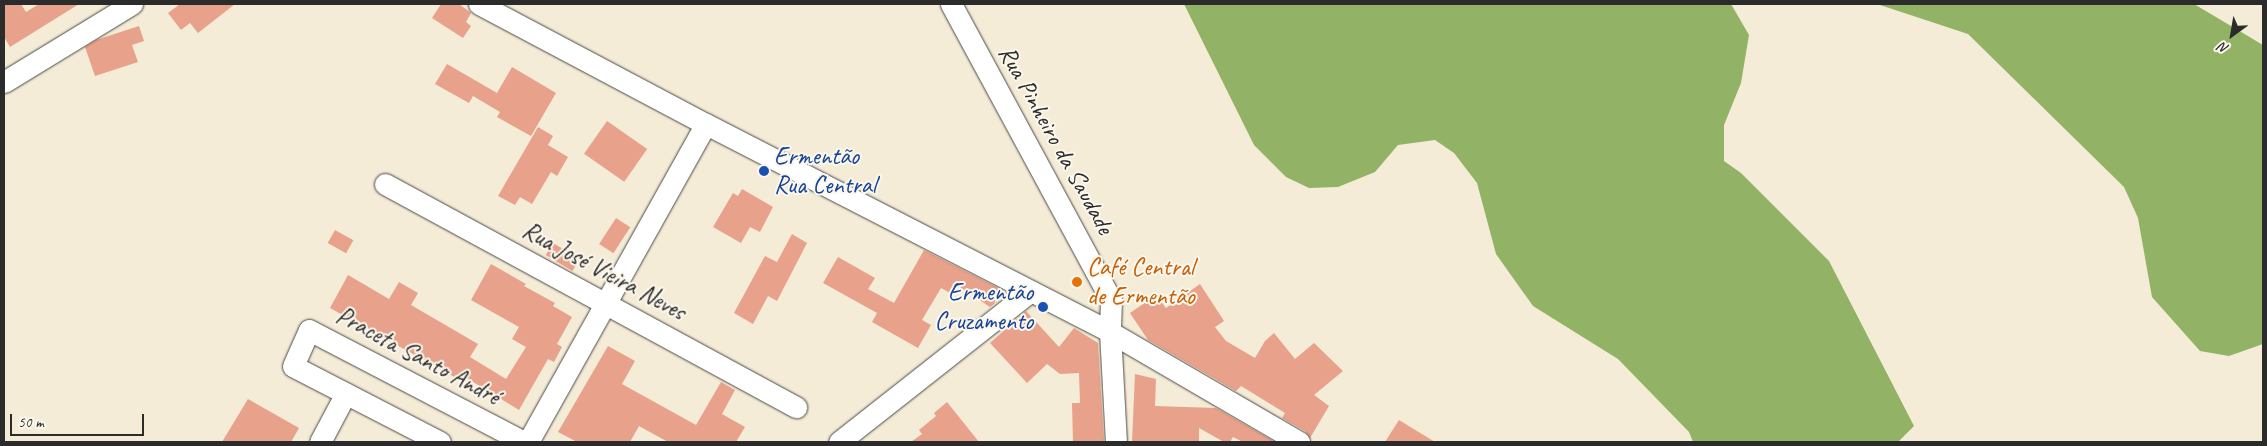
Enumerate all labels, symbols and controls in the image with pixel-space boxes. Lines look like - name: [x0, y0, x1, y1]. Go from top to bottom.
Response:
- north arrow: [2207, 10, 2257, 60]
- text: N: [2216, 39, 2232, 58]
- street label: Rua Pinheiro da Saudade: [992, 41, 1120, 239]
- place label: Ermentão Rua Central: [774, 142, 875, 201]
- marker: Ermentão Rua Central: [758, 165, 770, 177]
- street label: Rua José Vieira Neves: [517, 215, 691, 327]
- place label: Café Central de Ermentão: [1087, 253, 1196, 312]
- marker: Café Central de Ermentão: [1071, 276, 1083, 288]
- place label: Ermentão Cruzamento: [935, 278, 1033, 337]
- street label: Praceta Santo André: [331, 300, 505, 412]
- marker: Ermentão Cruzamento: [1037, 301, 1049, 313]
- scale bar: [12, 404, 146, 436]
- text: 50 m: [18, 413, 44, 432]

